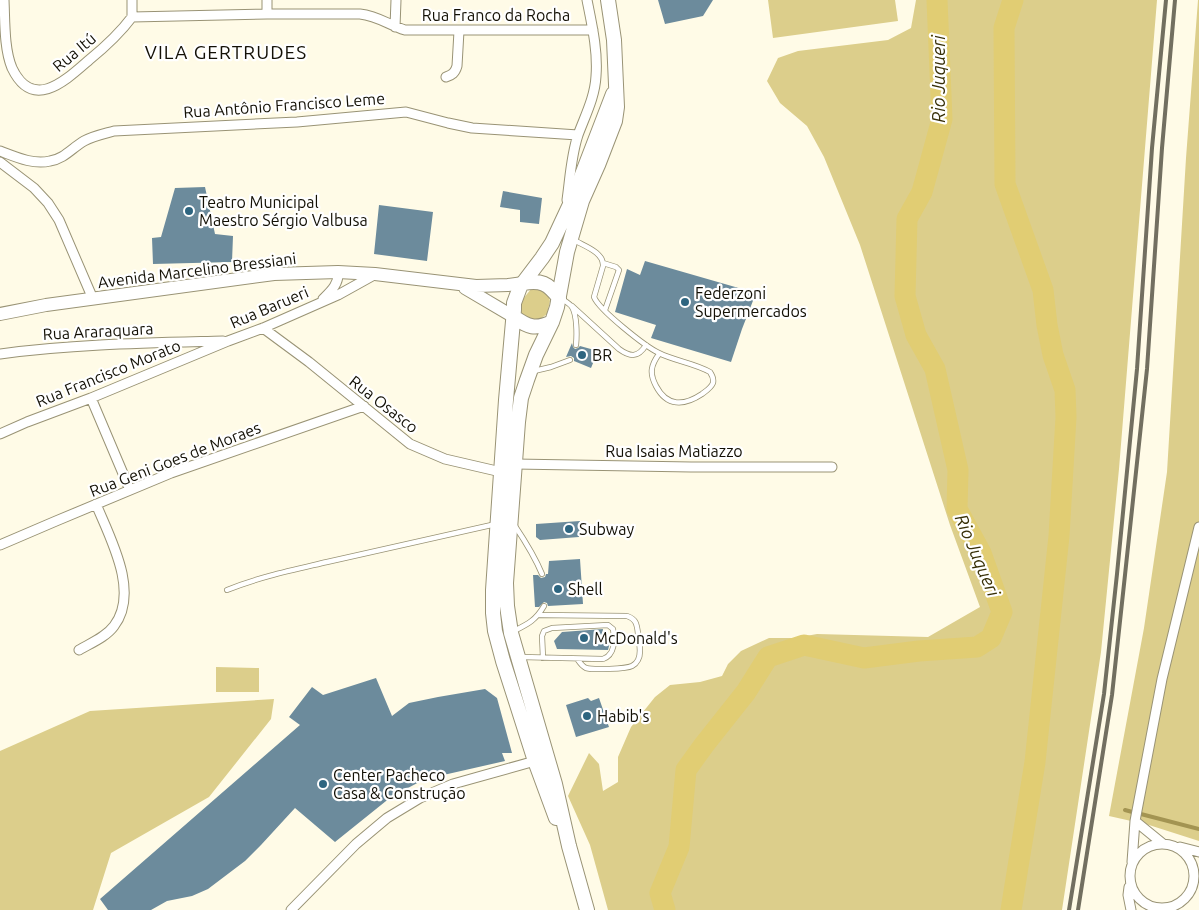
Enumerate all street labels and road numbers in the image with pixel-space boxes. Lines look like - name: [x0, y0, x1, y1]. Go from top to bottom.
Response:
- street label: Rua Franco da Rocha: [422, 6, 570, 24]
- street label: Rua Itú: [49, 29, 99, 75]
- street label: Rua Antônio Francisco Leme: [183, 89, 385, 121]
- street label: Avenida Marcelino Bressiani: [97, 249, 297, 291]
- street label: Rua Barueri: [227, 282, 311, 332]
- street label: Rua Araraquara: [42, 319, 154, 343]
- street label: Rua Francisco Morato: [33, 336, 183, 410]
- street label: Rua Osasco: [346, 372, 422, 436]
- street label: Rua Geni Goes de Moraes: [87, 418, 263, 500]
- street label: Rua Isaias Matiazzo: [605, 442, 743, 460]

